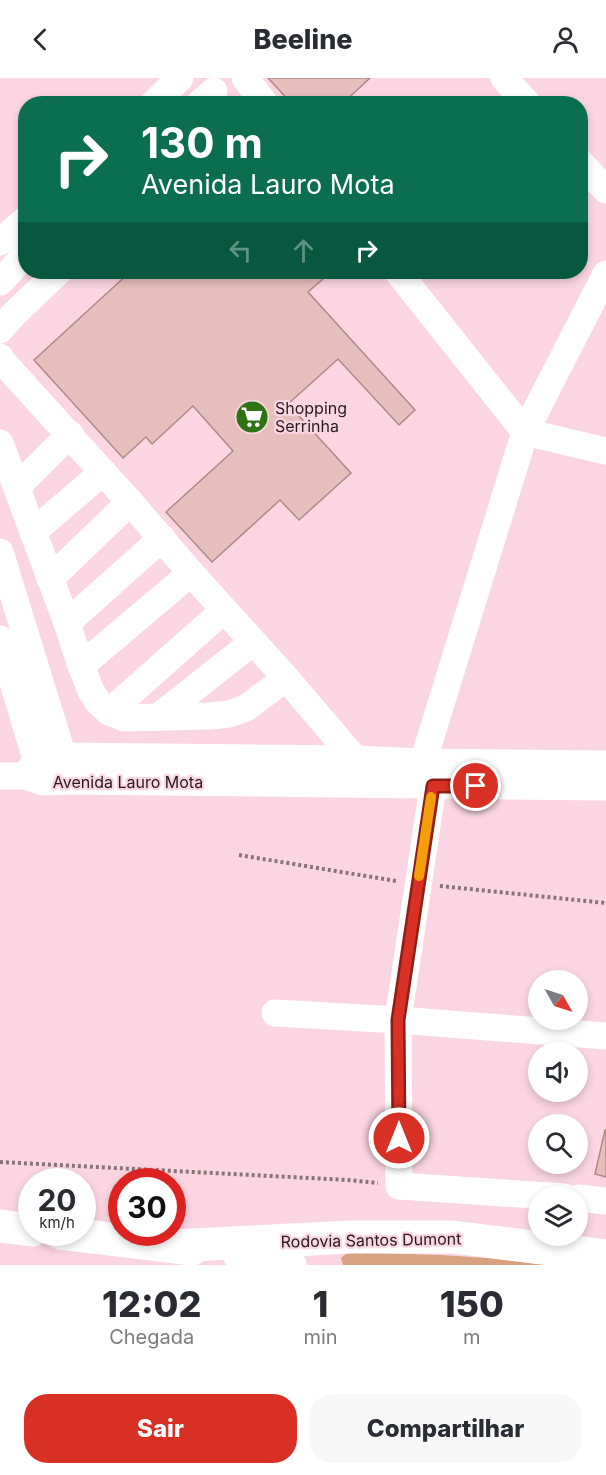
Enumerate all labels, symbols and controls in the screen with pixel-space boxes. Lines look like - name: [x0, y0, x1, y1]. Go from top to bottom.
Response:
- icon: back: [24, 23, 57, 56]
- text: Beeline: [253, 23, 353, 56]
- icon: person: [549, 23, 582, 56]
- text: 130 m: [141, 117, 263, 168]
- icon: right: [42, 120, 120, 198]
- text: Avenida Lauro Mota: [141, 168, 395, 201]
- icon: left: [224, 234, 257, 267]
- icon: ahead: [287, 234, 320, 267]
- icon: right: [350, 234, 383, 267]
- place label: Shopping Serrinha: [275, 398, 347, 436]
- supermarket icon: Shopping Serrinha: [234, 399, 270, 435]
- pin: [450, 760, 501, 811]
- icon: arrive: [459, 769, 492, 802]
- street label: Avenida Lauro Mota: [53, 772, 203, 792]
- north arrow: [528, 970, 588, 1030]
- map controls: [528, 970, 588, 1246]
- button: sound: [528, 1042, 588, 1102]
- position arrow: [367, 1106, 431, 1170]
- button: search: [528, 1114, 588, 1174]
- speed limit sign: 30: [108, 1168, 186, 1246]
- text: 20: [37, 1182, 77, 1218]
- button: layers: [528, 1186, 588, 1246]
- text: km/h: [39, 1213, 75, 1232]
- street label: Rodovia Santos Dumont: [280, 1228, 462, 1252]
- text: 12:02: [102, 1282, 201, 1326]
- text: 1: [313, 1282, 329, 1326]
- text: 150: [440, 1282, 504, 1326]
- text: Chegada: [109, 1325, 194, 1349]
- text: min: [303, 1325, 338, 1349]
- text: m: [463, 1325, 481, 1349]
- button: Sair: [24, 1394, 297, 1463]
- button: Compartilhar: [309, 1394, 582, 1463]

